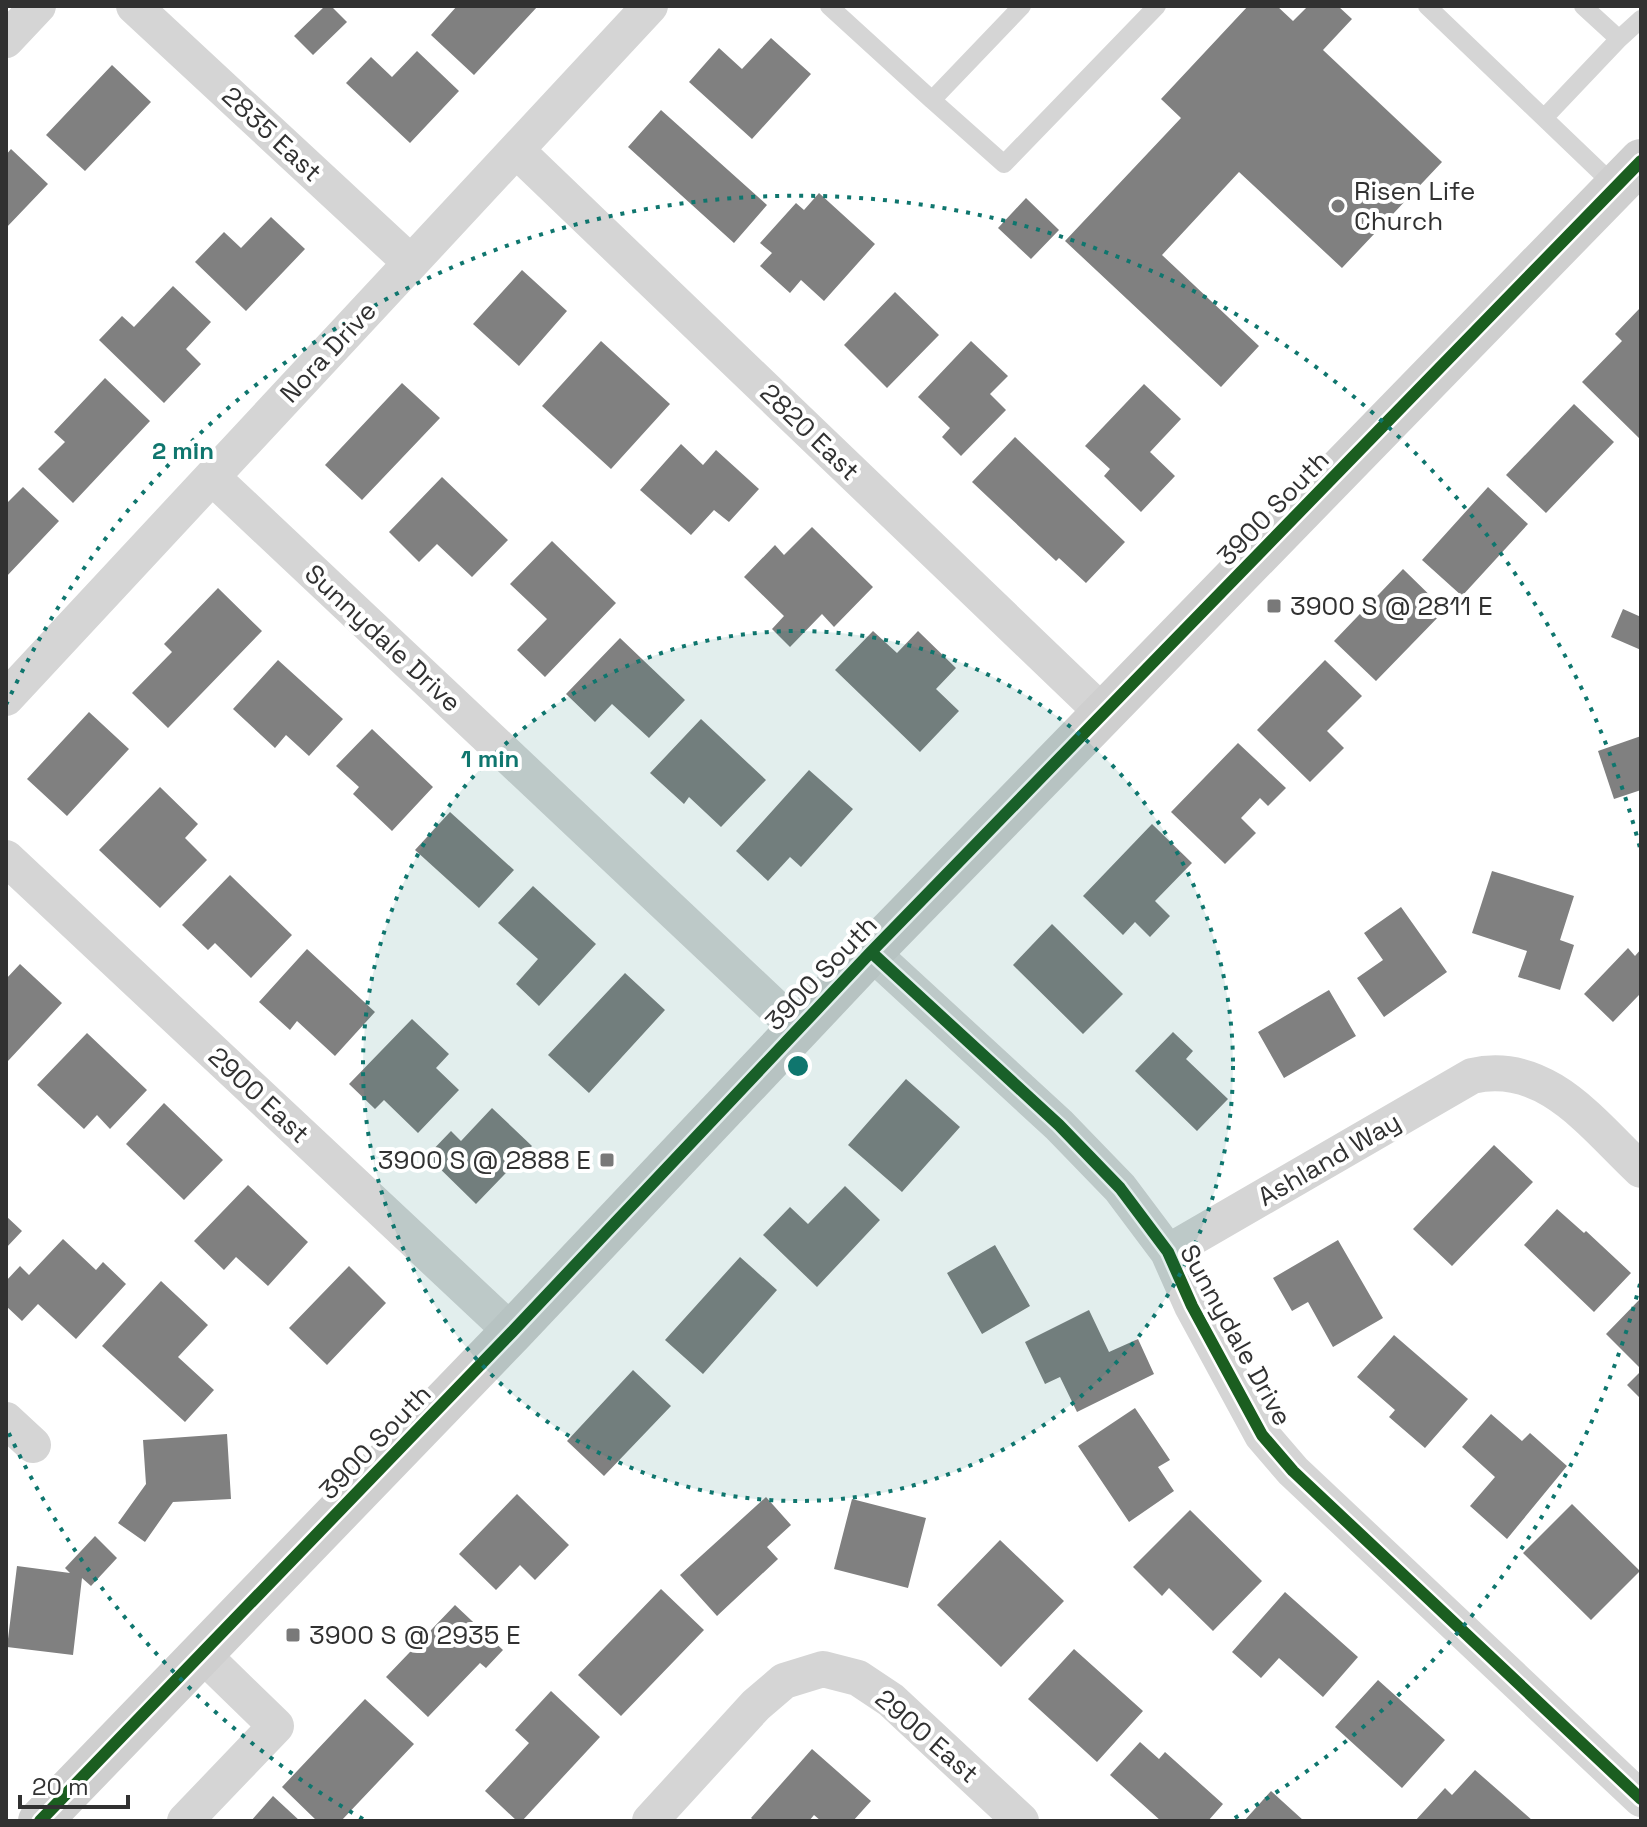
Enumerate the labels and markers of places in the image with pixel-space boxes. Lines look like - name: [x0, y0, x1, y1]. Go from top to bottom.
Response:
- place label: Risen Life Church: [1354, 174, 1475, 238]
- marker: Risen Life Church: [1329, 197, 1347, 215]
- place label: 3900 S @ 2811 E: [1290, 589, 1493, 623]
- marker: 3900 S @ 2811 E: [1265, 597, 1283, 615]
- centre of rings: [784, 1052, 812, 1080]
- place label: 3900 S @ 2888 E: [378, 1143, 591, 1177]
- marker: 3900 S @ 2888 E: [598, 1151, 616, 1169]
- place label: 3900 S @ 2935 E: [309, 1618, 521, 1652]
- marker: 3900 S @ 2935 E: [284, 1626, 302, 1644]

